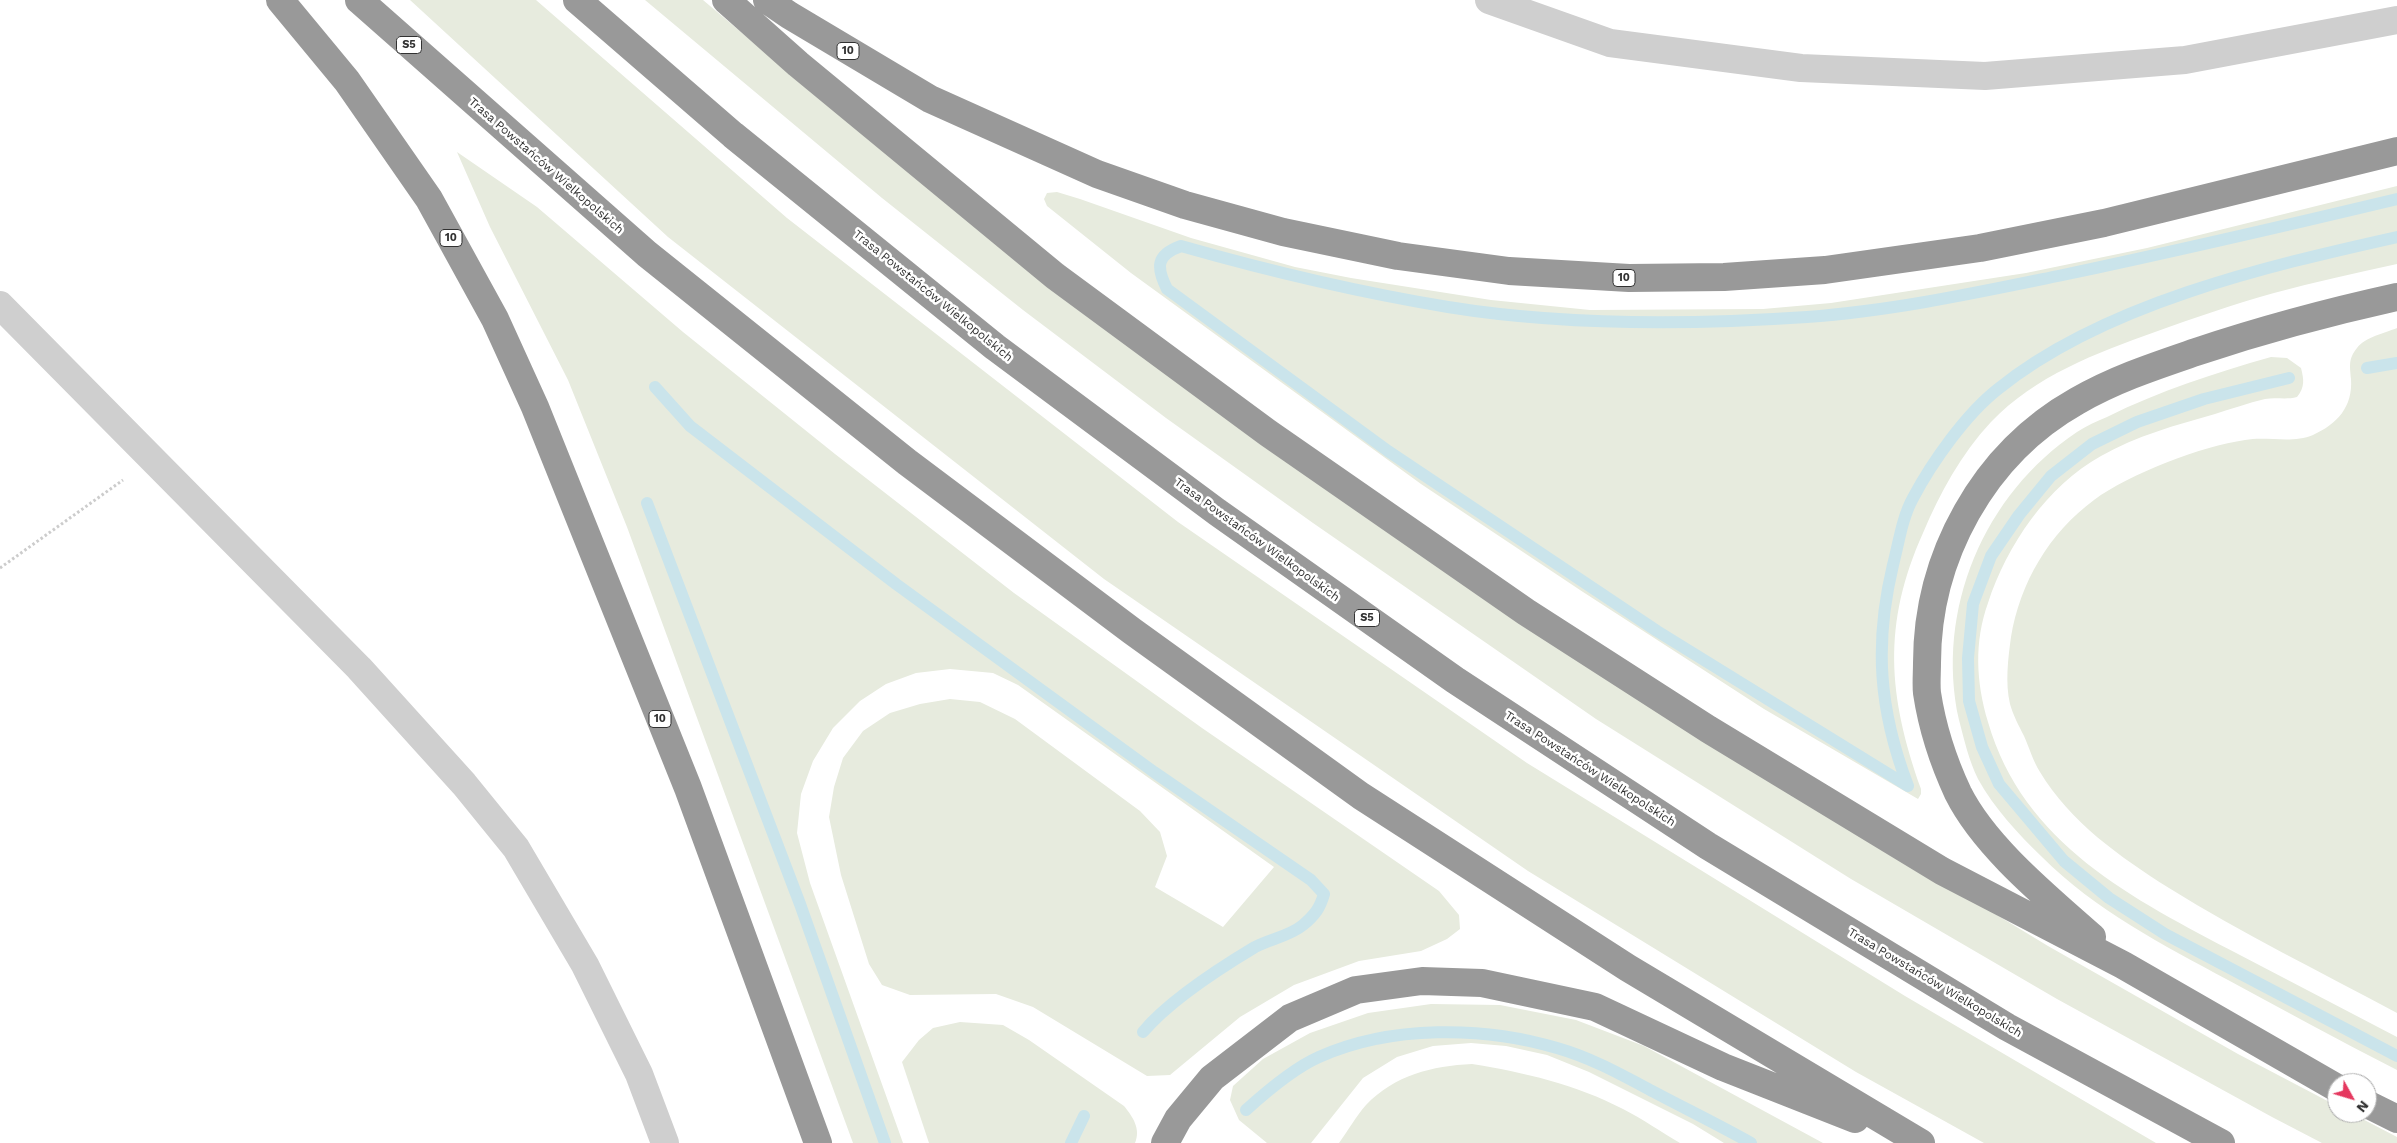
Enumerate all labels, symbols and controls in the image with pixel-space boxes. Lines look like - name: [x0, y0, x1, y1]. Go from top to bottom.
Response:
- road number: S5: [396, 36, 422, 54]
- road number: 10: [837, 42, 859, 59]
- street label: Trasa Powstańców Wielkopolskich: [466, 95, 626, 237]
- street label: Trasa Powstańców Wielkopolskich: [850, 227, 1016, 365]
- road number: 10: [440, 230, 462, 247]
- road number: 10: [1613, 270, 1635, 286]
- street label: Trasa Powstańców Wielkopolskich: [1172, 475, 1342, 605]
- road number: S5: [1354, 610, 1380, 626]
- street label: Trasa Powstańców Wielkopolskich: [1502, 708, 1678, 830]
- road number: 10: [649, 711, 671, 728]
- street label: Trasa Powstańców Wielkopolskich: [1845, 925, 2025, 1041]
- north arrow: [2327, 1073, 2377, 1123]
- text: N: [2353, 1098, 2372, 1116]

